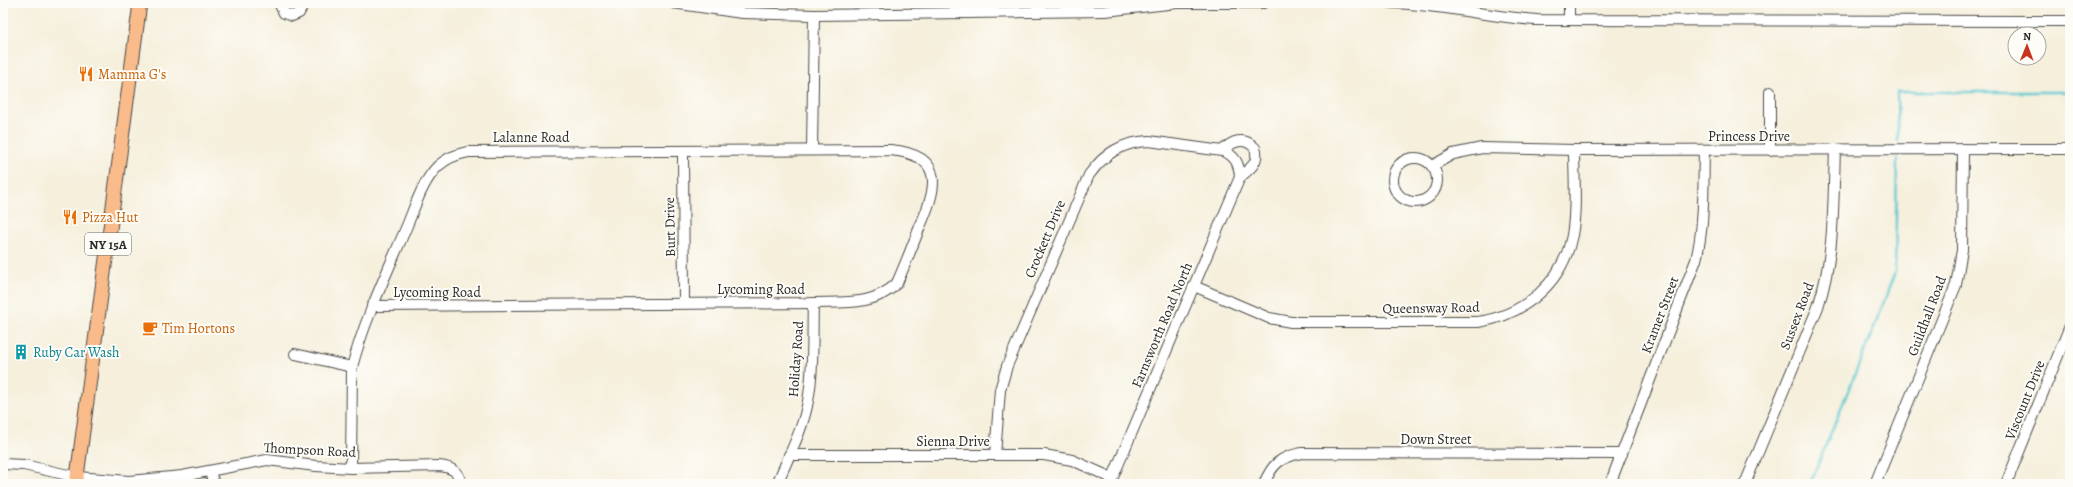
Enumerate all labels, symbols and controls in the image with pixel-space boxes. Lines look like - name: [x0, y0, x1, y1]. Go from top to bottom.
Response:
- north arrow: [2007, 26, 2047, 66]
- text: N: [2023, 29, 2031, 44]
- restaurant icon: Mamma G's: [77, 65, 95, 83]
- place label: Mamma G's: [98, 65, 166, 84]
- street label: Princess Drive: [1708, 127, 1790, 146]
- street label: Lalanne Road: [492, 128, 570, 147]
- street label: Burt Drive: [660, 197, 680, 257]
- street label: Crockett Drive: [1020, 197, 1070, 281]
- restaurant icon: Pizza Hut: [61, 208, 79, 226]
- place label: Pizza Hut: [82, 208, 139, 227]
- road number: NY 15A: [85, 233, 131, 255]
- street label: Farnsworth Road North: [1127, 259, 1197, 391]
- street label: Kramer Street: [1637, 273, 1684, 356]
- street label: Guildhall Road: [1903, 273, 1951, 359]
- street label: Sussex Road: [1775, 279, 1819, 352]
- street label: Lycoming Road: [717, 280, 805, 299]
- street label: Lycoming Road: [393, 283, 481, 302]
- street label: Queensway Road: [1382, 298, 1480, 318]
- cafe icon: Tim Hortons: [141, 319, 159, 337]
- place label: Tim Hortons: [162, 319, 235, 338]
- street label: Holiday Road: [784, 320, 808, 398]
- building icon: Ruby Car Wash: [12, 343, 30, 361]
- place label: Ruby Car Wash: [33, 343, 120, 362]
- street label: Viscount Drive: [2000, 357, 2050, 444]
- street label: Down Street: [1400, 430, 1472, 449]
- street label: Sienna Drive: [916, 432, 990, 451]
- street label: Thompson Road: [264, 438, 357, 462]

